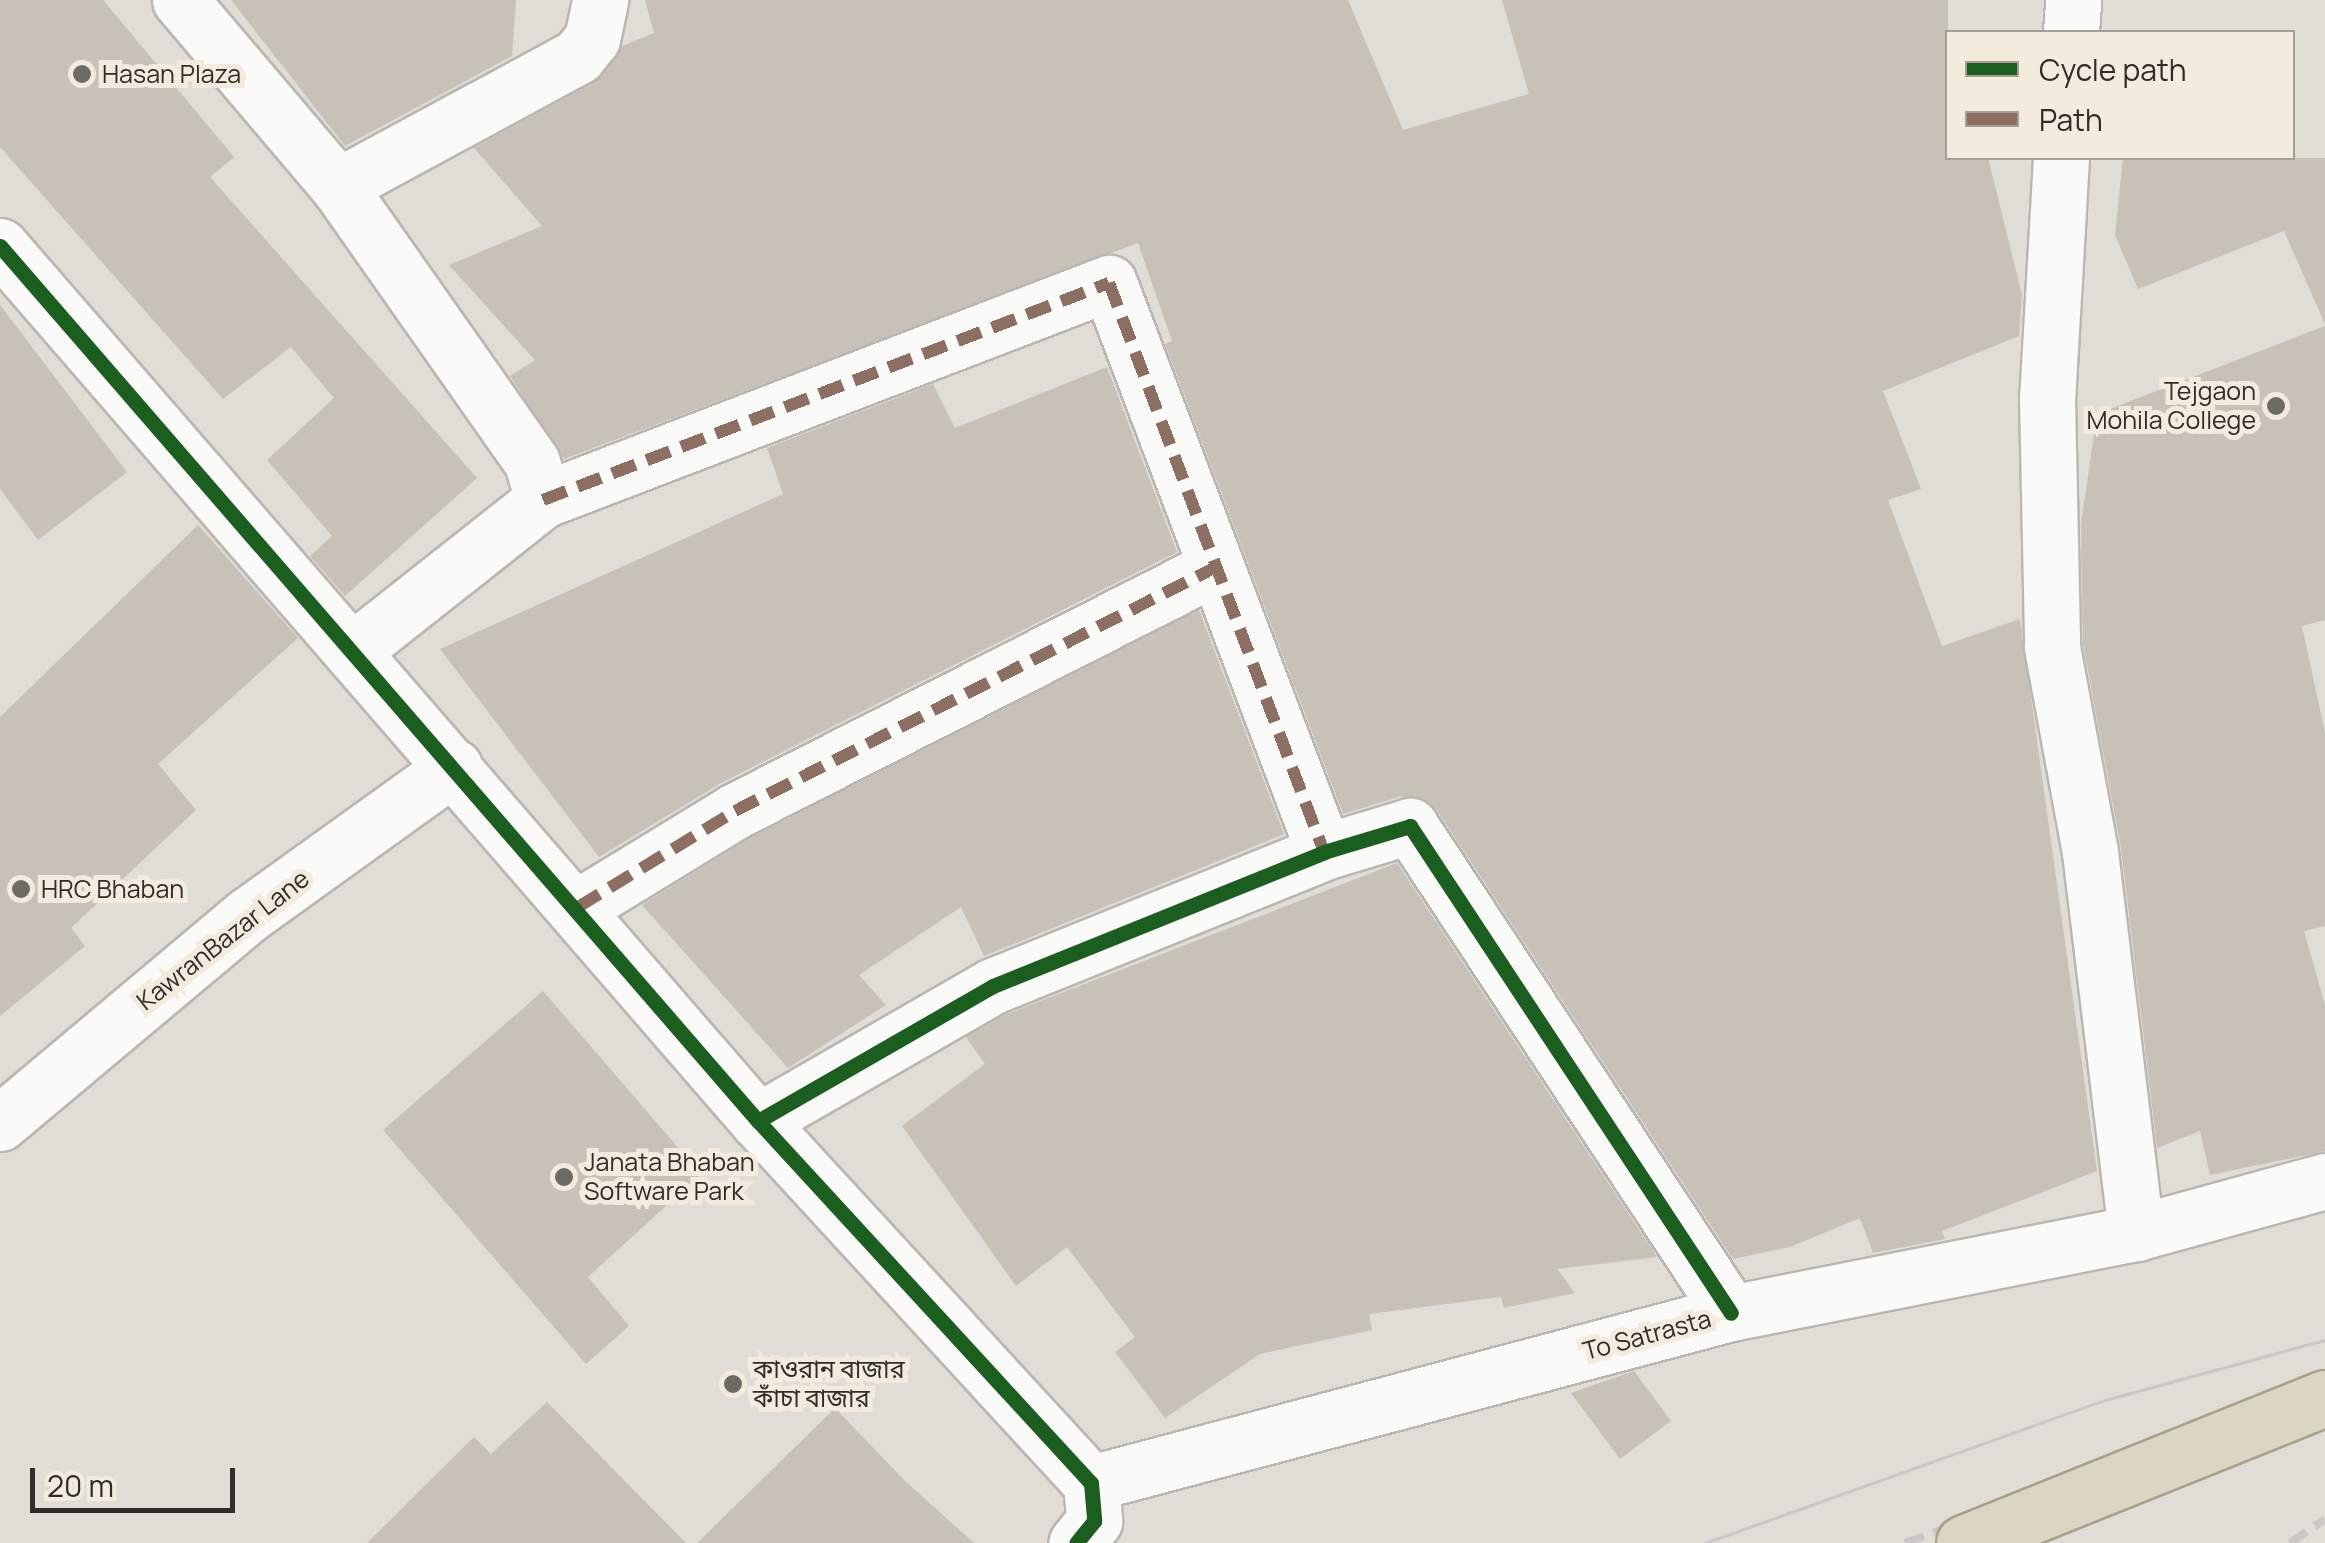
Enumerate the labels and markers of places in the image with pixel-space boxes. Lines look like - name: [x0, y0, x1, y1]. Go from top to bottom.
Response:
- place label: Hasan Plaza: [102, 59, 241, 89]
- marker: Hasan Plaza: [71, 63, 93, 85]
- place label: Tejgaon Mohila College: [2086, 377, 2256, 436]
- marker: Tejgaon Mohila College: [2265, 395, 2287, 417]
- place label: HRC Bhaban: [41, 874, 184, 904]
- marker: HRC Bhaban: [10, 878, 32, 900]
- place label: Janata Bhaban Software Park: [584, 1148, 755, 1207]
- marker: Janata Bhaban Software Park: [553, 1166, 575, 1188]
- place label: কাওরান বাজার কাঁচা বাজার: [753, 1355, 905, 1414]
- marker: কাওরান বাজার কাঁচা বাজার: [722, 1373, 744, 1395]

